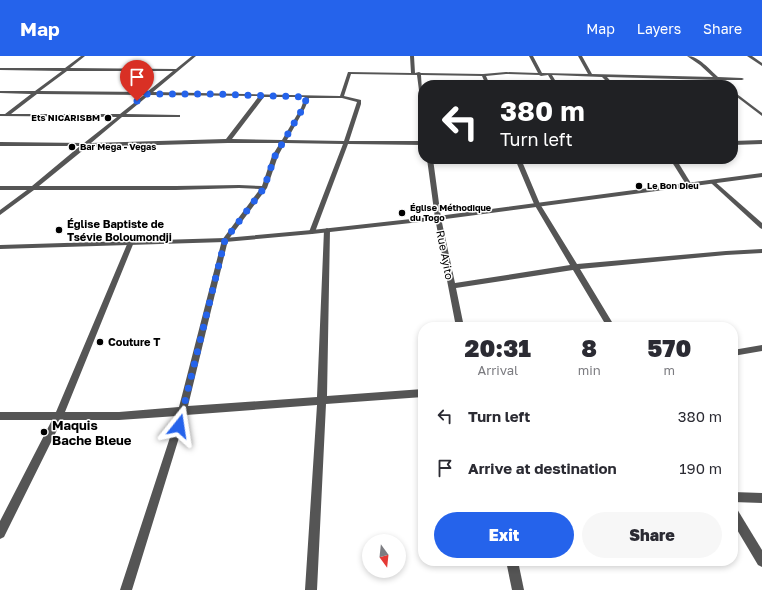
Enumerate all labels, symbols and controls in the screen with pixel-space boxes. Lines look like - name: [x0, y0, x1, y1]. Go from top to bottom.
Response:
- text: Map: [20, 17, 60, 40]
- text: Map: [586, 20, 615, 37]
- text: Layers: [637, 20, 681, 37]
- text: Share: [703, 20, 742, 37]
- pin: [120, 60, 154, 101]
- icon: arrive: [126, 66, 148, 88]
- text: 380 m: [500, 94, 585, 127]
- icon: left: [434, 96, 486, 148]
- place label: Ets NICARISBM: [31, 112, 100, 123]
- marker: Ets NICARISBM: [103, 113, 113, 123]
- text: Turn left: [500, 128, 573, 150]
- place label: Bar Mega - Vegas: [80, 141, 156, 152]
- marker: Bar Mega - Vegas: [67, 142, 77, 152]
- place label: Le Bon Dieu: [647, 180, 699, 191]
- marker: Le Bon Dieu: [634, 181, 644, 191]
- place label: Église Méthodique du Togo: [410, 202, 492, 223]
- marker: Église Méthodique du Togo: [397, 208, 407, 218]
- place label: Église Baptiste de Tsévie Boloumondji: [67, 217, 172, 243]
- marker: Église Baptiste de Tsévie Boloumondji: [54, 225, 64, 235]
- street label: Rue Ayito: [434, 229, 457, 281]
- text: 20:31: [465, 333, 531, 362]
- text: 8: [581, 333, 597, 362]
- text: 570: [647, 333, 691, 362]
- place label: Couture T: [108, 335, 160, 348]
- marker: Couture T: [95, 337, 105, 347]
- text: Arrival: [477, 362, 518, 378]
- text: min: [578, 362, 601, 378]
- text: m: [664, 362, 675, 378]
- position arrow: [158, 405, 200, 447]
- icon: left: [434, 405, 456, 427]
- text: Turn left: [468, 407, 530, 425]
- text: 380 m: [678, 407, 722, 425]
- place label: Maquis Bache Bleue: [52, 417, 132, 448]
- marker: Maquis Bache Bleue: [39, 427, 49, 437]
- icon: arrive: [434, 457, 456, 479]
- text: Arrive at destination: [468, 459, 617, 477]
- text: 190 m: [679, 459, 722, 477]
- button: Exit: [434, 512, 574, 558]
- button: Share: [582, 512, 722, 558]
- north arrow: [362, 534, 406, 578]
- map controls: [362, 534, 406, 578]

